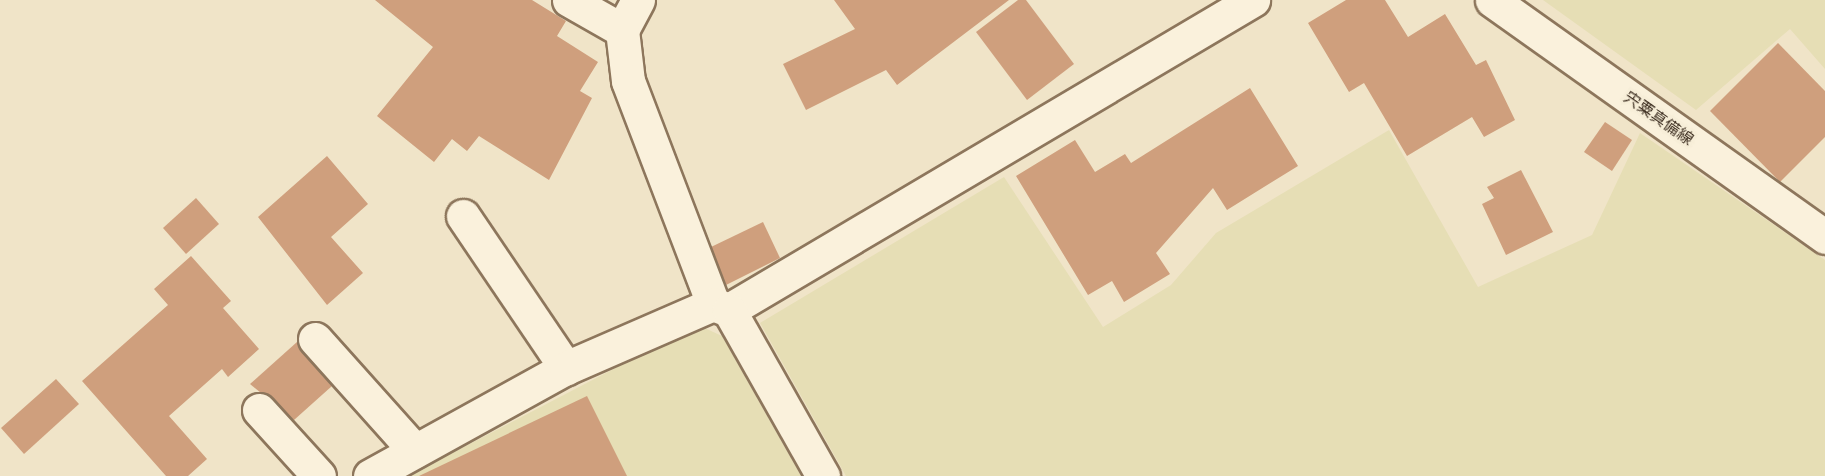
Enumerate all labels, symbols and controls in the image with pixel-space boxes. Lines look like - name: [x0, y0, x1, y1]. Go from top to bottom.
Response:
- street label: 宍粟真備線: [1621, 87, 1697, 149]

